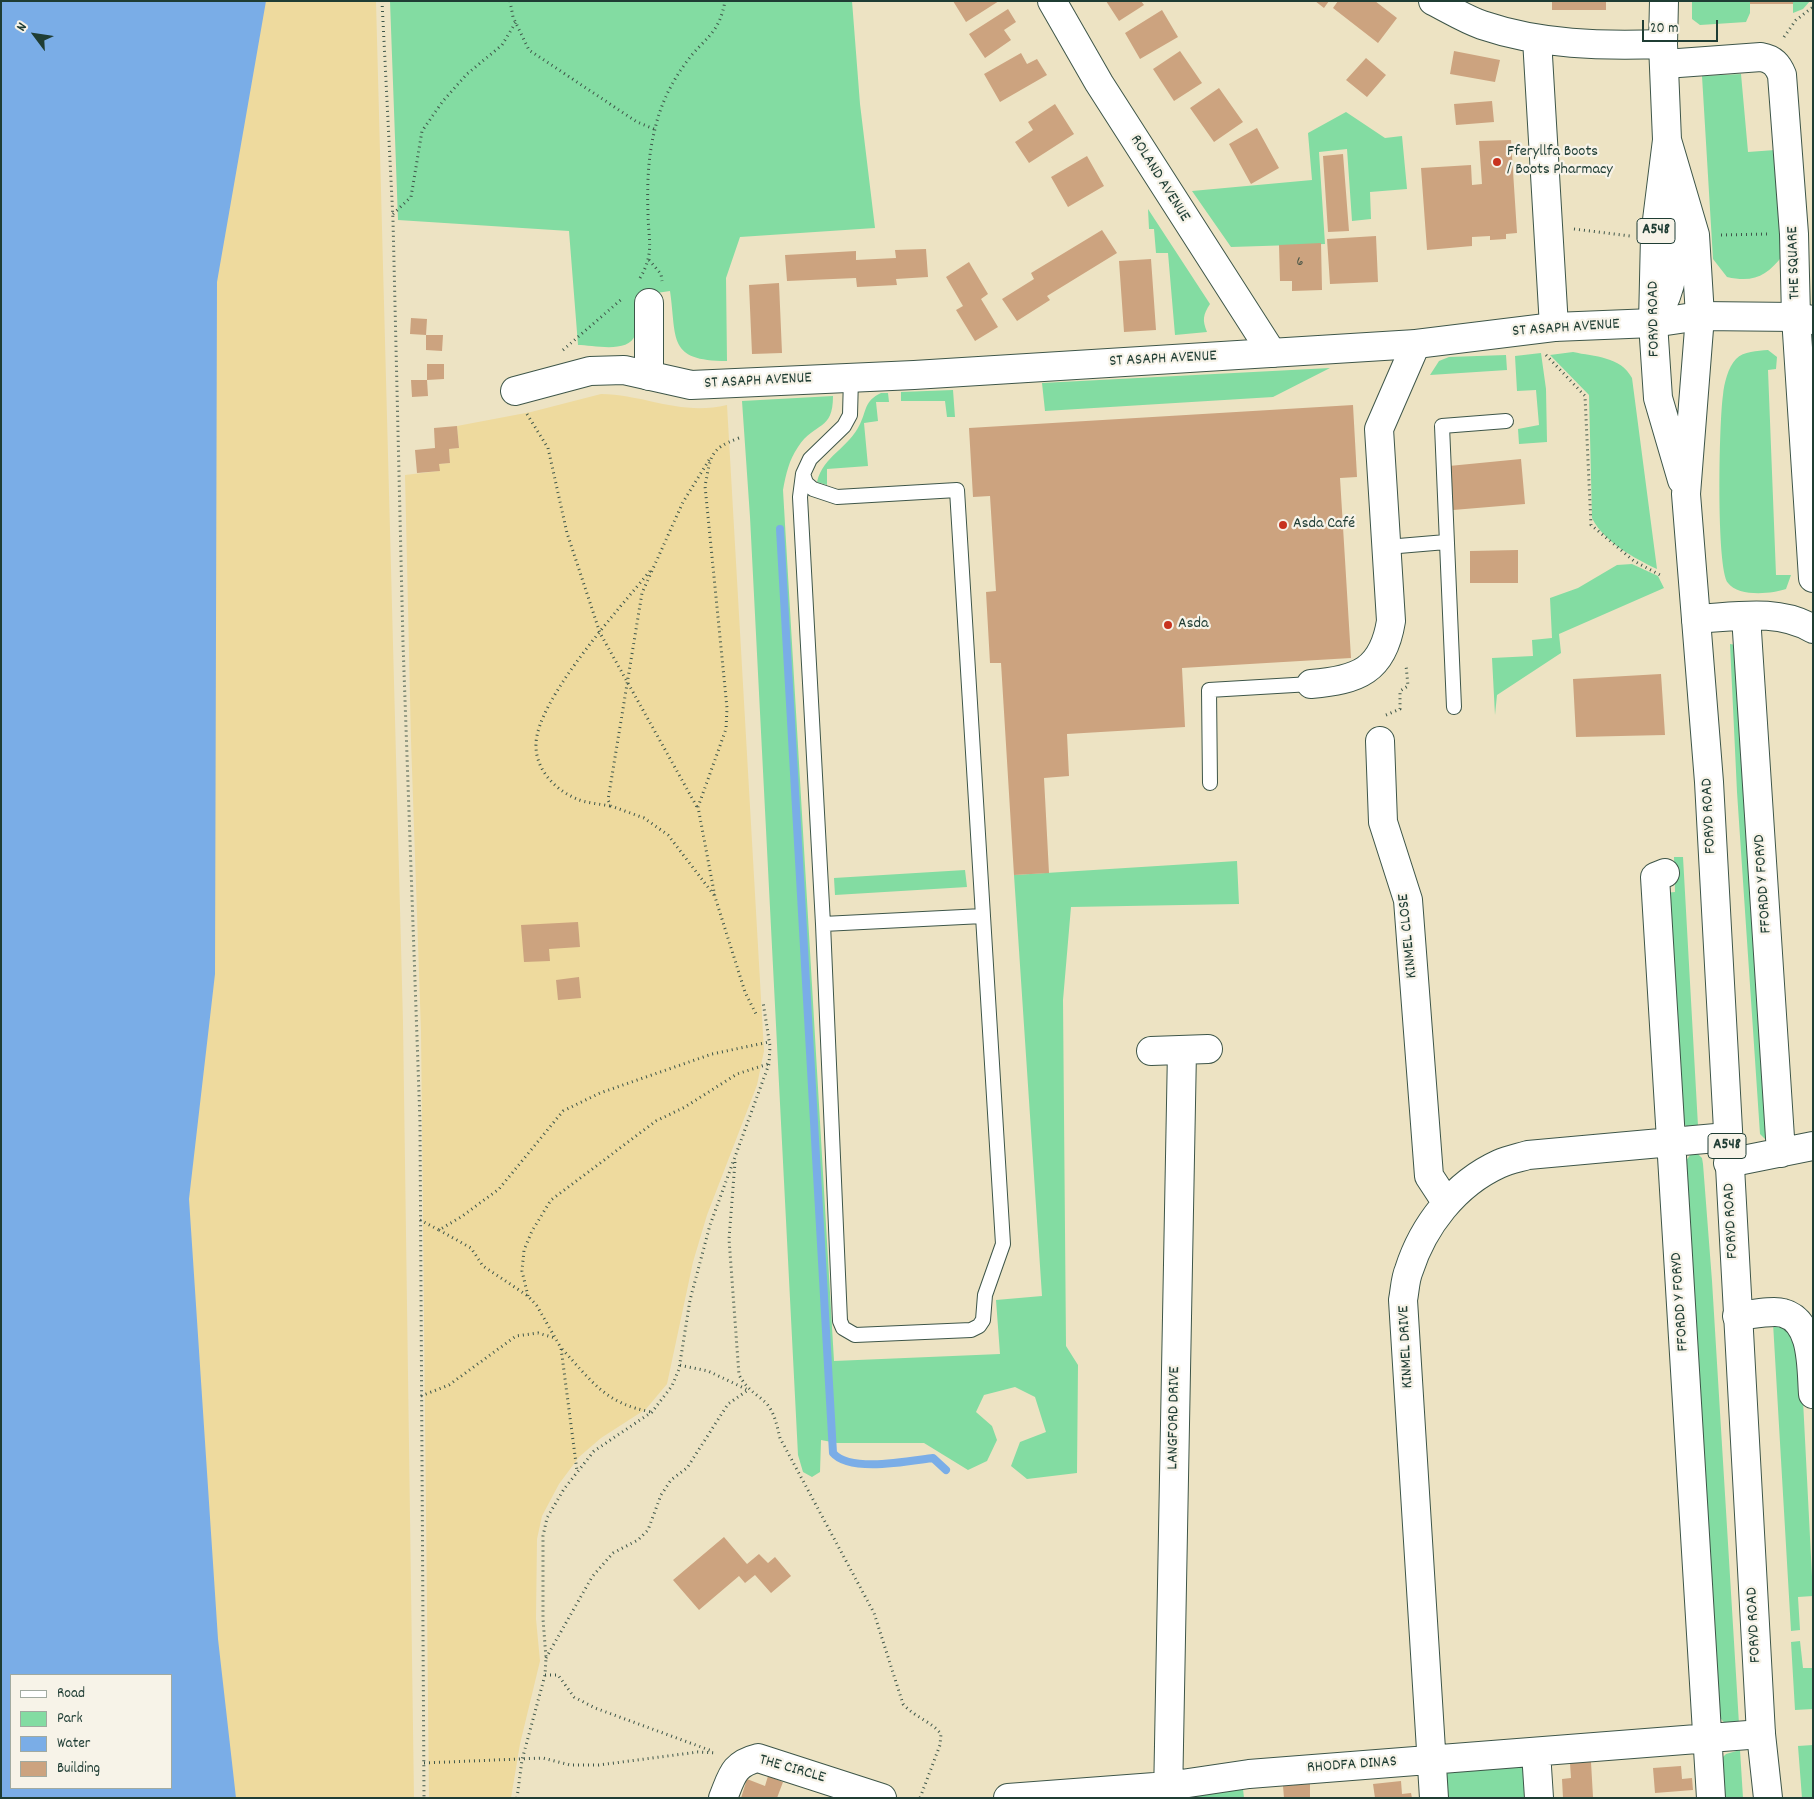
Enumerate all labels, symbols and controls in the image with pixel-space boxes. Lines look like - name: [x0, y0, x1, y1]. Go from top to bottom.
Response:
- north arrow: [10, 10, 60, 60]
- scale bar: [1644, 10, 1720, 42]
- text: 20 m: [1650, 18, 1678, 40]
- text: N: [12, 19, 32, 35]
- street label: ROLAND AVENUE: [1125, 132, 1193, 226]
- place label: Fferyllfa Boots / Boots Pharmacy: [1507, 143, 1613, 181]
- marker: Fferyllfa Boots / Boots Pharmacy: [1491, 156, 1503, 168]
- road number: A548: [1637, 218, 1675, 244]
- street label: THE SQUARE: [1784, 226, 1806, 300]
- house number: 6: [1297, 255, 1303, 271]
- street label: FORYD ROAD: [1645, 281, 1665, 357]
- street label: ST ASAPH AVENUE: [1512, 316, 1620, 342]
- street label: ST ASAPH AVENUE: [1109, 348, 1217, 372]
- street label: ST ASAPH AVENUE: [704, 370, 812, 394]
- place label: Asda Café: [1293, 515, 1355, 535]
- marker: Asda Café: [1277, 519, 1289, 531]
- place label: Asda: [1178, 615, 1208, 635]
- marker: Asda: [1162, 619, 1174, 631]
- street label: FORYD ROAD: [1698, 778, 1722, 854]
- street label: FFORDD Y FORYD: [1751, 834, 1777, 934]
- street label: KINMEL CLOSE: [1395, 893, 1423, 979]
- road number: A548: [1708, 1134, 1746, 1158]
- street label: FORYD ROAD: [1720, 1183, 1744, 1259]
- street label: FFORDD Y FORYD: [1668, 1252, 1694, 1352]
- street label: KINMEL DRIVE: [1395, 1305, 1419, 1389]
- street label: LANGFORD DRIVE: [1165, 1366, 1185, 1470]
- street label: FORYD ROAD: [1743, 1587, 1767, 1663]
- legend: [10, 1674, 172, 1789]
- text: Road: [57, 1683, 85, 1705]
- text: Park: [57, 1708, 83, 1730]
- text: Water: [57, 1733, 90, 1755]
- street label: THE CIRCLE: [757, 1751, 827, 1789]
- street label: RHODFA DINAS: [1307, 1753, 1397, 1779]
- text: Building: [57, 1758, 100, 1780]

